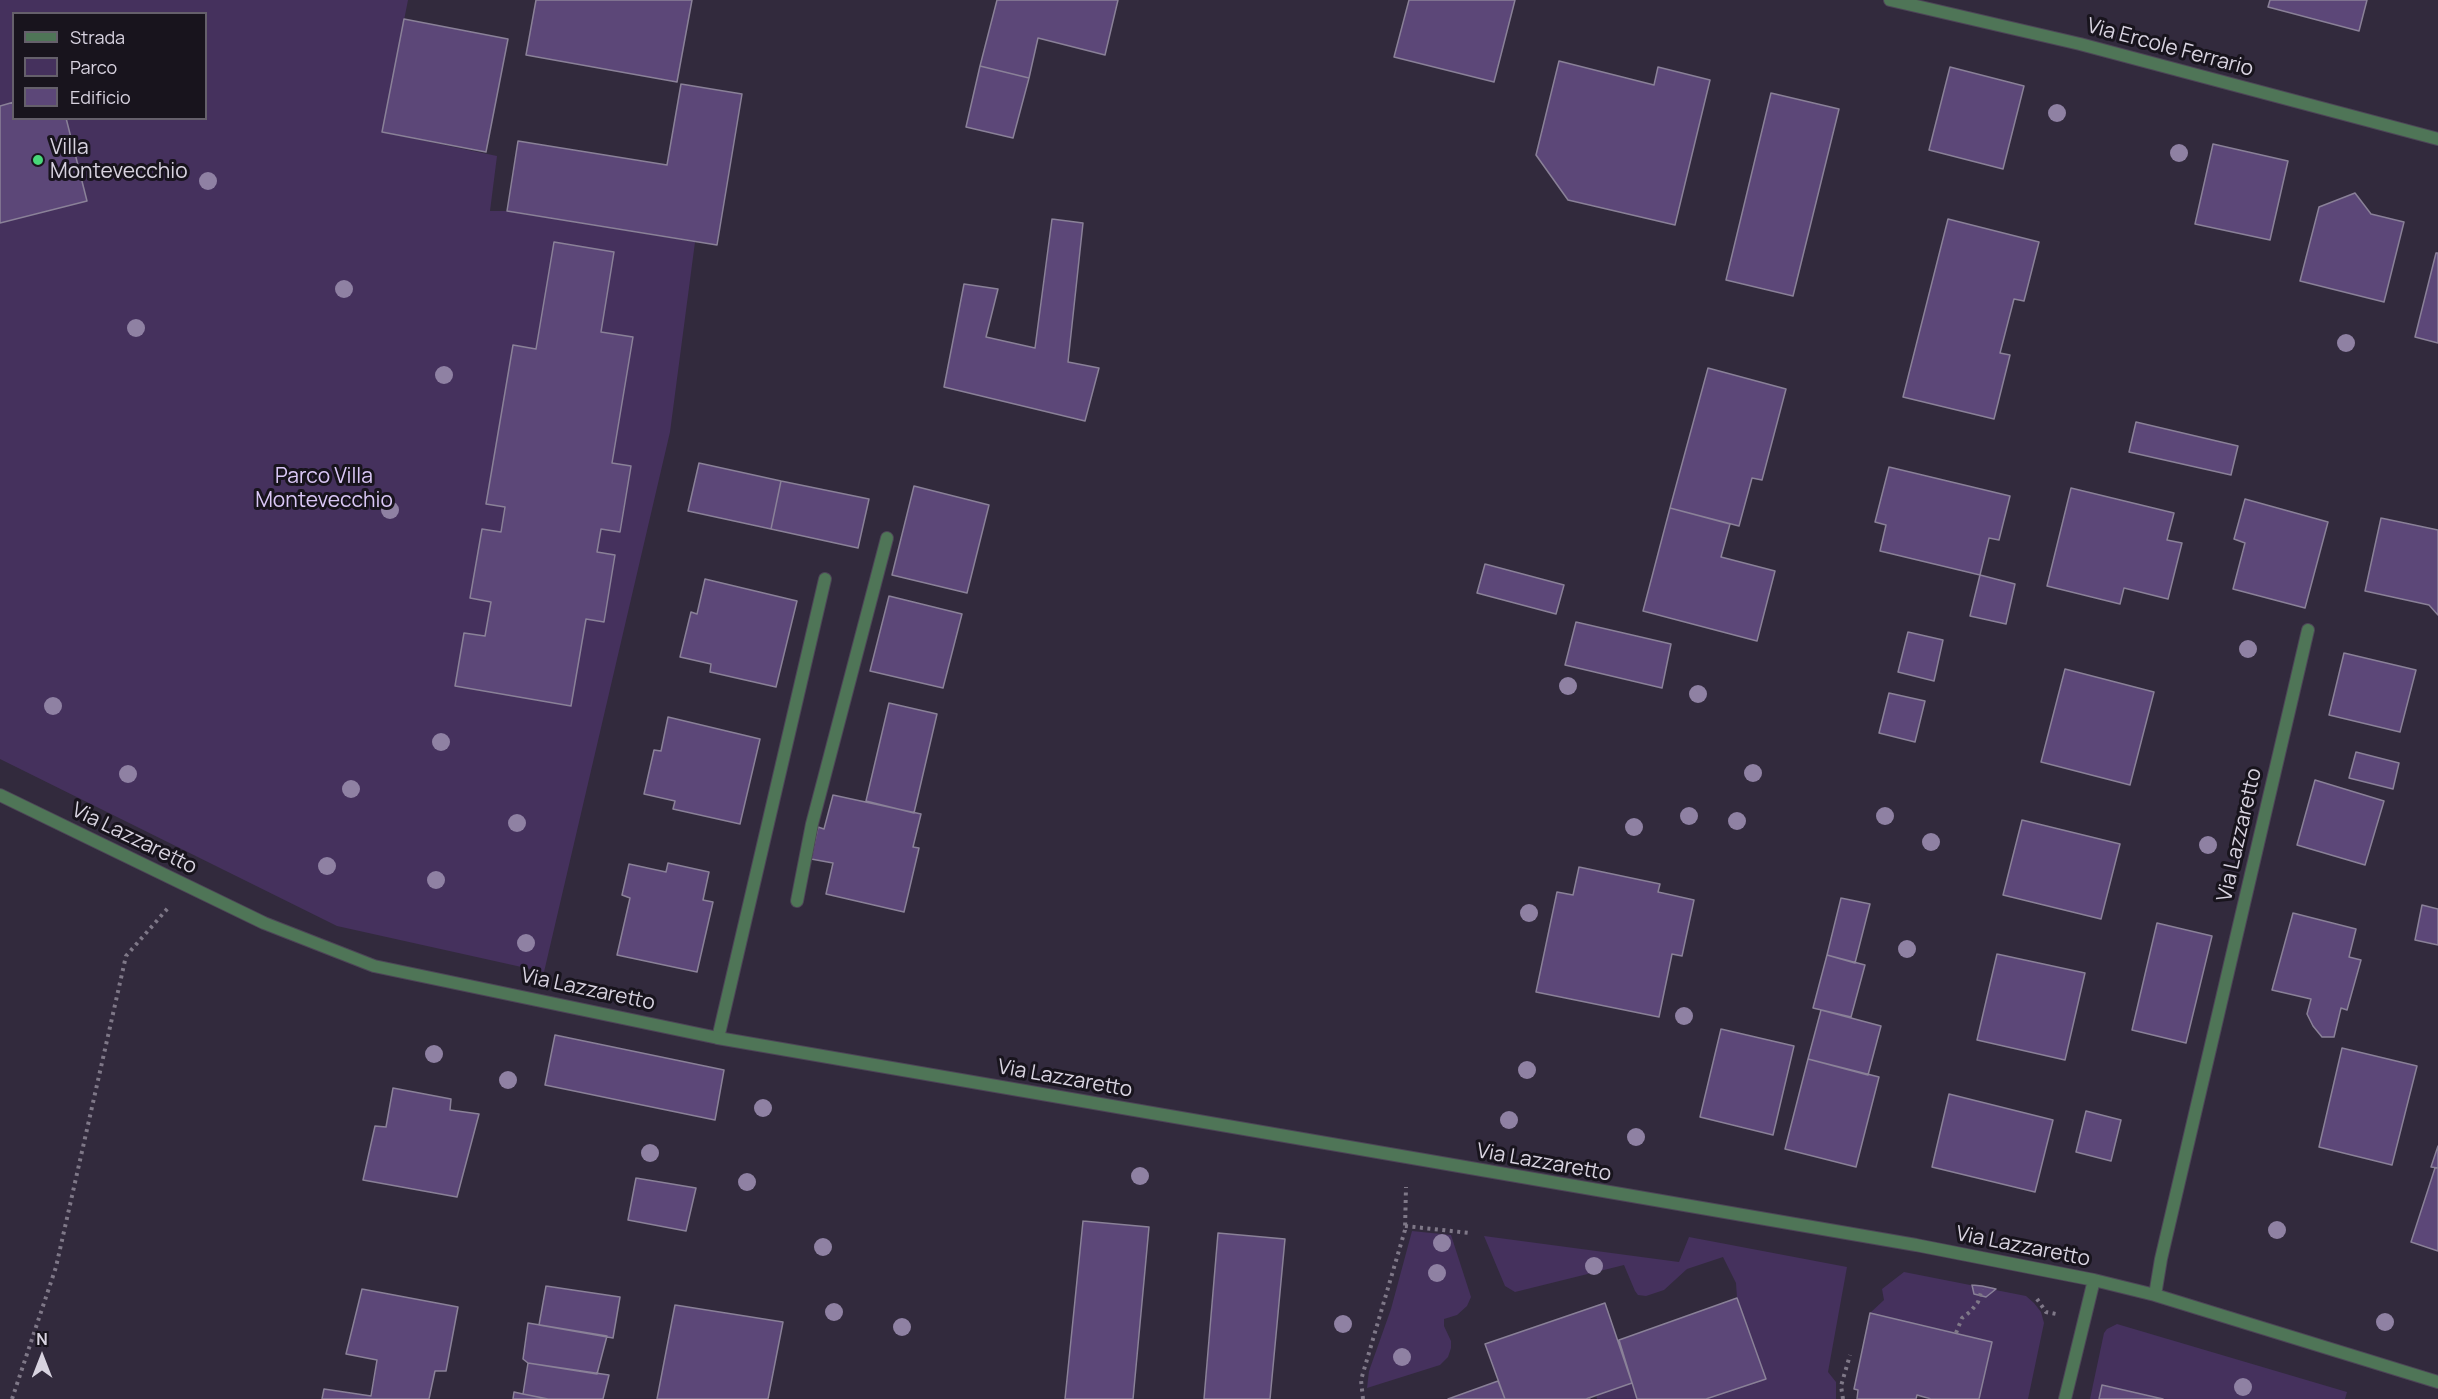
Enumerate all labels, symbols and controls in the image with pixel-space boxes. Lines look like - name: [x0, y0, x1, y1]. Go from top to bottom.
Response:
- legend: [12, 12, 207, 120]
- street label: Via Ercole Ferrario: [2084, 14, 2256, 82]
- text: Strada: [70, 25, 125, 49]
- text: Parco: [70, 55, 117, 79]
- text: Edificio: [70, 85, 131, 109]
- place label: Villa Montevecchio: [50, 135, 188, 185]
- marker: Villa Montevecchio: [31, 153, 45, 167]
- park label: Parco Villa Montevecchio: [255, 464, 393, 514]
- street label: Via Lazzaretto: [2212, 766, 2268, 904]
- street label: Via Lazzaretto: [67, 798, 201, 880]
- street label: Via Lazzaretto: [519, 964, 657, 1016]
- street label: Via Lazzaretto: [996, 1055, 1134, 1103]
- street label: Via Lazzaretto: [1475, 1139, 1613, 1187]
- street label: Via Lazzaretto: [1954, 1222, 2092, 1272]
- north arrow: [12, 1327, 72, 1387]
- text: N: [36, 1328, 48, 1350]

